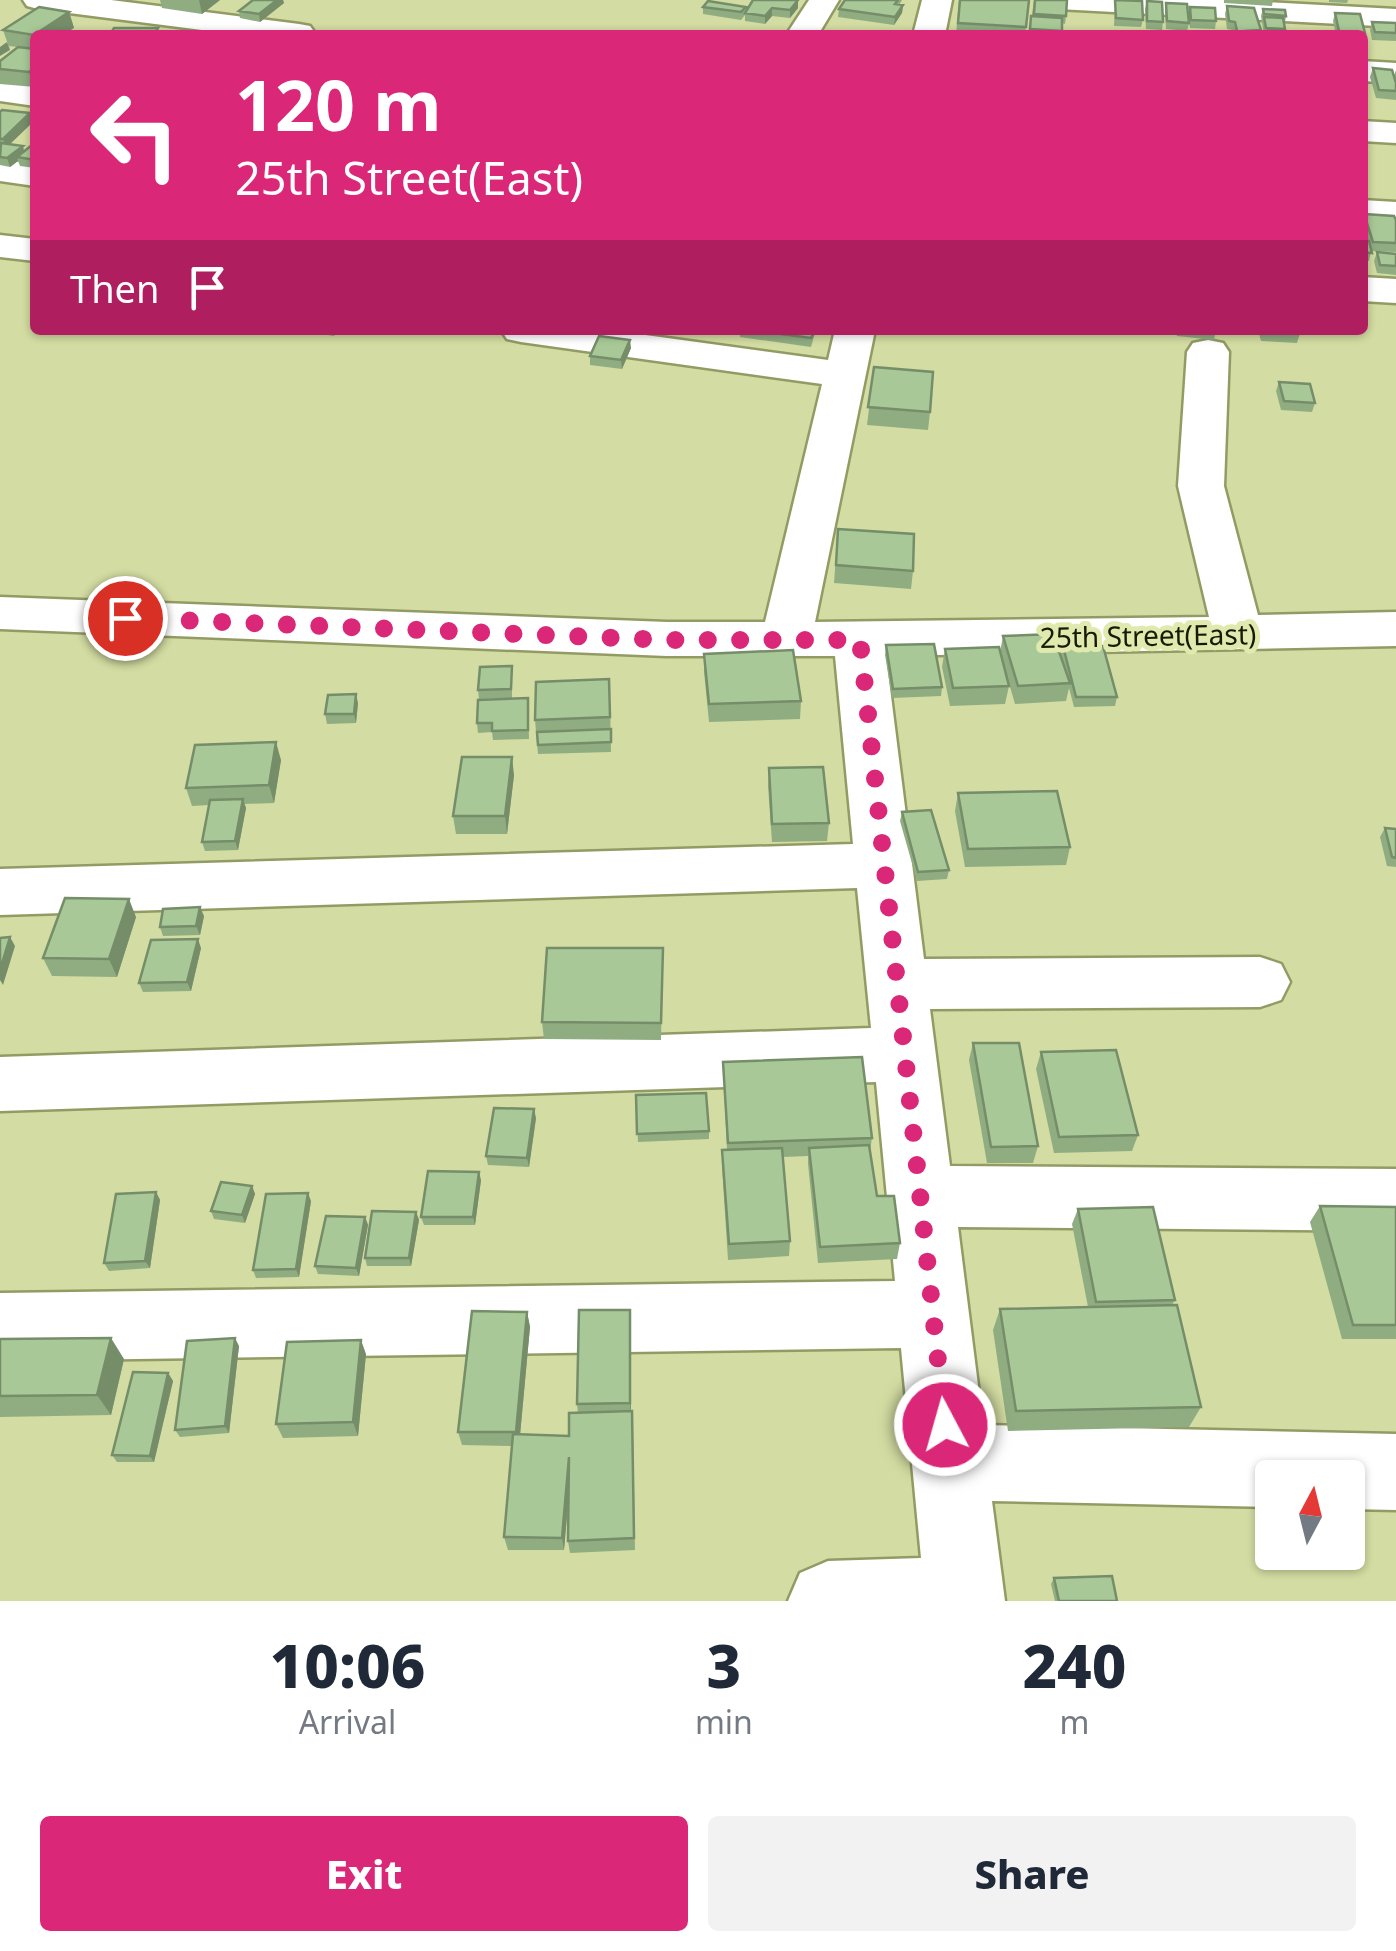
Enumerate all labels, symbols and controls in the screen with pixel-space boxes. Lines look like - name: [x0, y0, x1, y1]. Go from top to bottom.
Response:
- text: 120 m: [235, 56, 442, 152]
- icon: left: [70, 70, 200, 200]
- text: 25th Street(East): [235, 147, 583, 208]
- icon: arrive: [180, 260, 235, 315]
- text: Then: [70, 262, 160, 314]
- pin: [83, 576, 168, 661]
- icon: arrive: [98, 591, 153, 646]
- street label: 25th Street(East): [1039, 614, 1257, 656]
- position arrow: [893, 1373, 997, 1477]
- north arrow: [1255, 1460, 1365, 1570]
- map controls: [1255, 1460, 1365, 1570]
- text: 10:06: [270, 1624, 425, 1706]
- text: 3: [707, 1624, 741, 1706]
- text: 240: [1022, 1624, 1126, 1706]
- text: Arrival: [299, 1700, 396, 1743]
- text: min: [695, 1700, 753, 1743]
- text: m: [1059, 1700, 1089, 1743]
- button: Exit: [40, 1816, 688, 1931]
- button: Share: [708, 1816, 1356, 1931]

